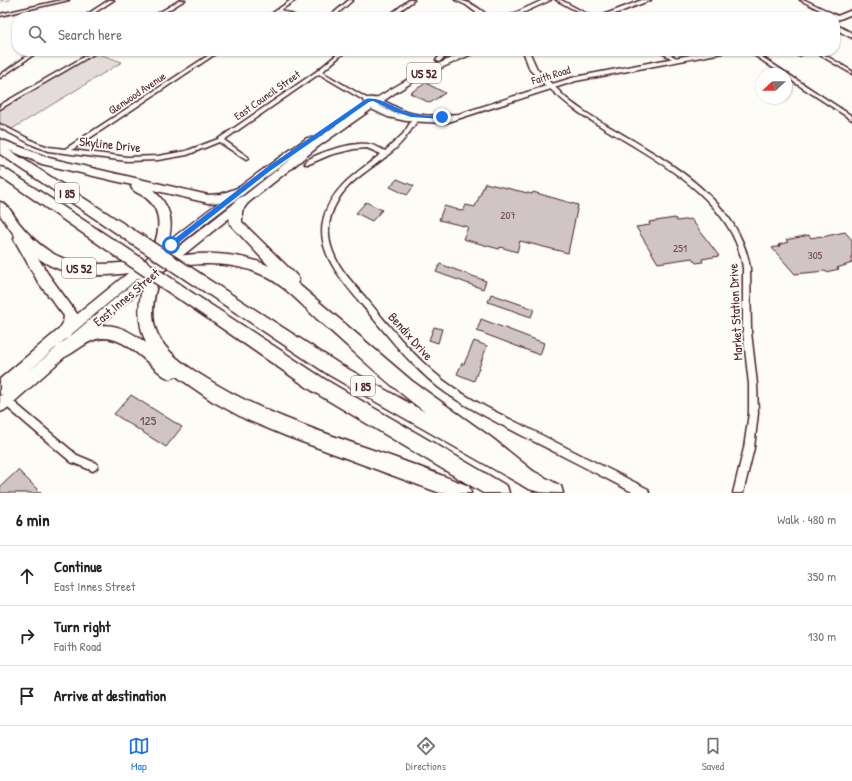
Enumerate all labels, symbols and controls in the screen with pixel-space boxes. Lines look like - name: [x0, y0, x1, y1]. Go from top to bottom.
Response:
- search box: [12, 12, 840, 56]
- icon: search: [26, 23, 48, 45]
- text: Search here: [58, 24, 122, 45]
- street label: Faith Road: [529, 62, 573, 88]
- road number: US 52: [407, 63, 441, 83]
- street label: East Council Street: [231, 67, 303, 123]
- street label: Glenwood Avenue: [106, 68, 169, 117]
- north arrow: [756, 68, 792, 104]
- route end: [433, 108, 451, 126]
- street label: Skyline Drive: [78, 132, 142, 156]
- road number: I 85: [55, 183, 79, 203]
- house number: 207: [500, 208, 516, 222]
- route start: [162, 236, 180, 254]
- house number: 251: [673, 241, 687, 255]
- house number: 305: [808, 248, 823, 262]
- road number: US 52: [62, 258, 96, 278]
- street label: Market Station Drive: [723, 263, 747, 361]
- street label: East Innes Street: [89, 264, 163, 330]
- street label: Bendix Drive: [385, 308, 437, 364]
- road number: I 85: [351, 376, 375, 396]
- house number: 125: [140, 411, 157, 429]
- text: 6 min: [16, 508, 50, 531]
- text: Walk · 480 m: [777, 510, 836, 528]
- text: Continue: [54, 556, 102, 577]
- icon: ahead: [16, 565, 38, 587]
- text: 350 m: [807, 567, 836, 585]
- text: East Innes Street: [54, 577, 136, 595]
- text: Turn right: [54, 616, 110, 637]
- icon: right: [16, 625, 38, 647]
- text: 130 m: [808, 627, 836, 645]
- text: Faith Road: [54, 637, 101, 655]
- icon: arrive: [16, 685, 38, 707]
- text: Arrive at destination: [54, 685, 166, 706]
- tab: Map: [128, 735, 150, 773]
- tab: Directions: [406, 735, 446, 773]
- tab: Saved: [702, 735, 724, 773]

